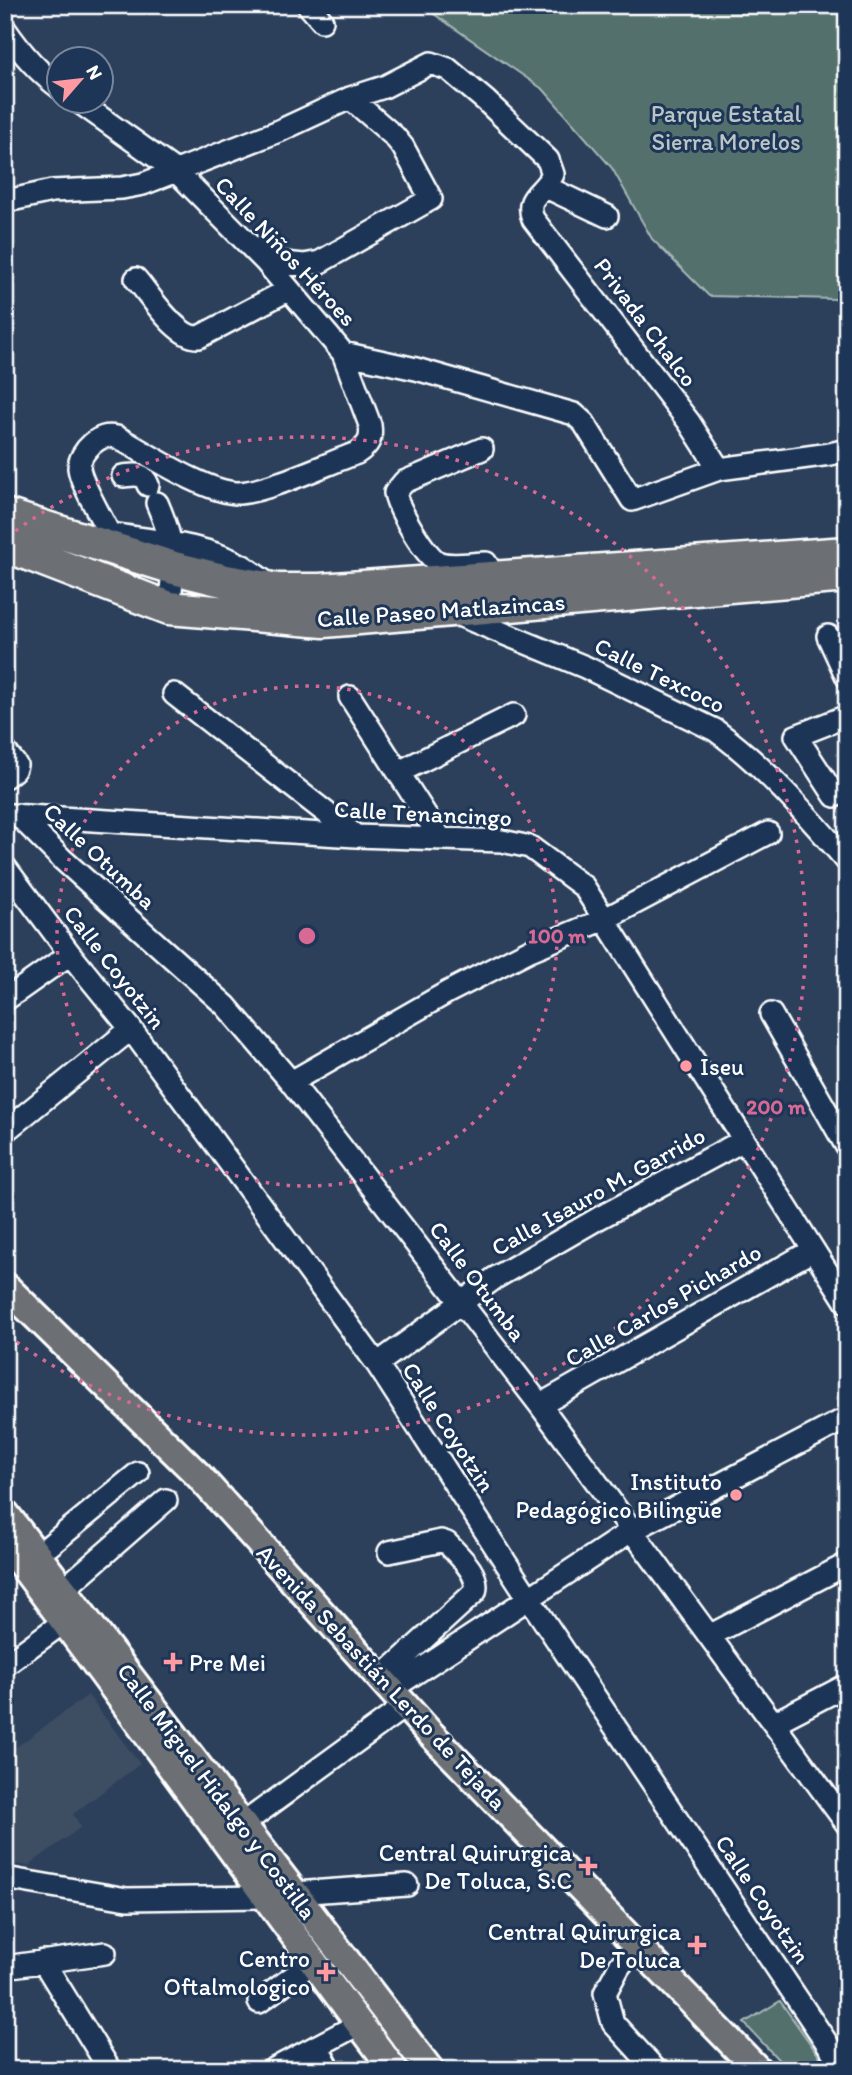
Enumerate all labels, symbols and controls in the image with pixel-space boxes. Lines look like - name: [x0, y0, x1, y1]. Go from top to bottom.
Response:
- north arrow: [46, 46, 116, 116]
- text: N: [81, 61, 108, 83]
- park label: Parque Estatal Sierra Morelos: [651, 99, 801, 156]
- street label: Calle Niños Héroes: [209, 170, 363, 332]
- street label: Privada Chalco: [588, 252, 704, 392]
- street label: Calle Paseo Matlazincas: [316, 587, 566, 633]
- street label: Calle Texcoco: [590, 631, 730, 719]
- street label: Calle Tenancingo: [333, 794, 513, 832]
- street label: Calle Otumba: [38, 797, 163, 916]
- street label: Calle Coyotzin: [58, 899, 173, 1035]
- text: 100 m: [528, 923, 586, 948]
- centre of rings: [295, 924, 319, 948]
- place label: Iseu: [700, 1052, 744, 1081]
- marker: Iseu: [678, 1058, 694, 1074]
- text: 200 m: [746, 1094, 806, 1119]
- street label: Calle Isauro M. Garrido: [486, 1120, 710, 1262]
- street label: Calle Otumba: [423, 1215, 533, 1347]
- street label: Calle Carlos Pichardo: [560, 1237, 766, 1373]
- street label: Calle Coyotzin: [396, 1357, 502, 1498]
- place label: Instituto Pedagógico Bilingüe: [516, 1467, 722, 1524]
- marker: Instituto Pedagógico Bilingüe: [728, 1487, 744, 1503]
- street label: Avenida Sebastián Lerdo de Tejada: [251, 1538, 513, 1816]
- place label: Pre Mei: [189, 1648, 266, 1677]
- marker: Pre Mei: [163, 1652, 183, 1672]
- street label: Calle Miguel Hidalgo y Costilla: [111, 1657, 323, 1925]
- street label: Calle Coyotzin: [709, 1829, 817, 1969]
- place label: Central Quirurgica De Toluca, S.C: [379, 1838, 572, 1895]
- marker: Central Quirurgica De Toluca, S.C: [578, 1856, 598, 1876]
- place label: Central Quirurgica De Toluca: [488, 1917, 681, 1974]
- marker: Central Quirurgica De Toluca: [687, 1935, 707, 1955]
- place label: Centro Oftalmologico: [164, 1944, 310, 2001]
- marker: Centro Oftalmologico: [316, 1962, 336, 1982]

